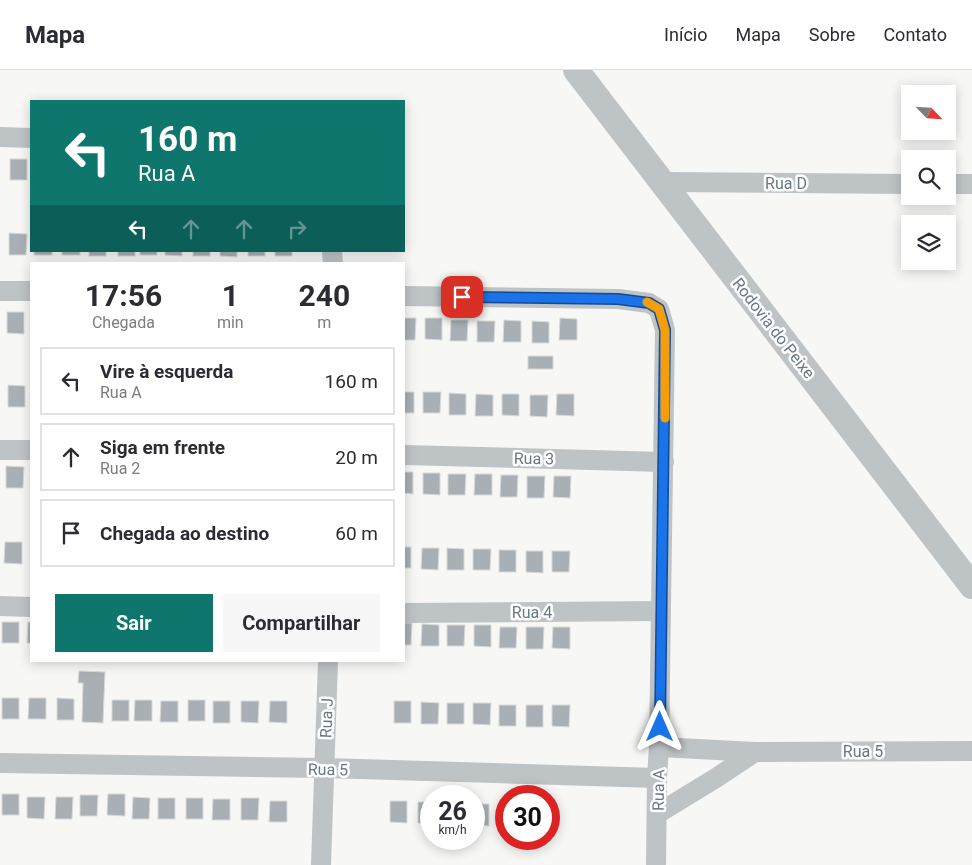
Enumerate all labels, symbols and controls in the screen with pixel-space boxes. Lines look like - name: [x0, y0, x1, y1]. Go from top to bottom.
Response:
- text: Mapa: [25, 21, 85, 49]
- text: Início: [664, 24, 707, 45]
- text: Mapa: [735, 24, 781, 45]
- text: Sobre: [809, 24, 855, 45]
- text: Contato: [883, 24, 947, 45]
- north arrow: [901, 85, 956, 140]
- map controls: [901, 85, 956, 270]
- text: 160 m: [138, 119, 237, 160]
- icon: left: [55, 120, 120, 185]
- button: search: [901, 150, 956, 205]
- text: Rua A: [138, 161, 195, 186]
- street label: Rua D: [765, 174, 807, 193]
- icon: left: [124, 215, 152, 243]
- icon: ahead: [177, 215, 205, 243]
- icon: ahead: [230, 215, 258, 243]
- icon: right: [283, 215, 311, 243]
- button: layers: [901, 215, 956, 270]
- street label: Rodovia do Peixe: [729, 274, 819, 382]
- pin: [441, 276, 483, 318]
- text: 17:56: [85, 278, 162, 313]
- text: 1: [222, 278, 239, 313]
- text: 240: [299, 278, 350, 313]
- icon: arrive: [448, 283, 476, 311]
- text: Chegada: [92, 313, 155, 332]
- text: min: [217, 313, 244, 332]
- text: m: [317, 313, 331, 332]
- text: Vire à esquerda: [100, 360, 233, 383]
- icon: left: [57, 367, 85, 395]
- text: 160 m: [325, 370, 378, 393]
- text: Rua A: [100, 383, 142, 402]
- text: Siga em frente: [100, 436, 225, 459]
- icon: ahead: [57, 443, 85, 471]
- text: 20 m: [335, 446, 378, 469]
- street label: Rua 3: [514, 449, 554, 468]
- text: Rua 2: [100, 459, 140, 478]
- icon: arrive: [57, 519, 85, 547]
- text: Chegada ao destino: [100, 522, 269, 545]
- text: 60 m: [335, 522, 378, 545]
- button: Sair: [55, 594, 213, 652]
- button: Compartilhar: [223, 594, 380, 652]
- street label: Rua 4: [512, 603, 552, 622]
- street label: Rua J: [316, 698, 337, 738]
- position arrow: [633, 700, 685, 752]
- street label: Rua 5: [843, 742, 883, 761]
- street label: Rua 5: [308, 760, 348, 779]
- street label: Rua A: [649, 768, 668, 811]
- speed limit sign: 30: [495, 785, 560, 850]
- text: 26: [438, 797, 467, 826]
- text: km/h: [438, 823, 467, 837]

